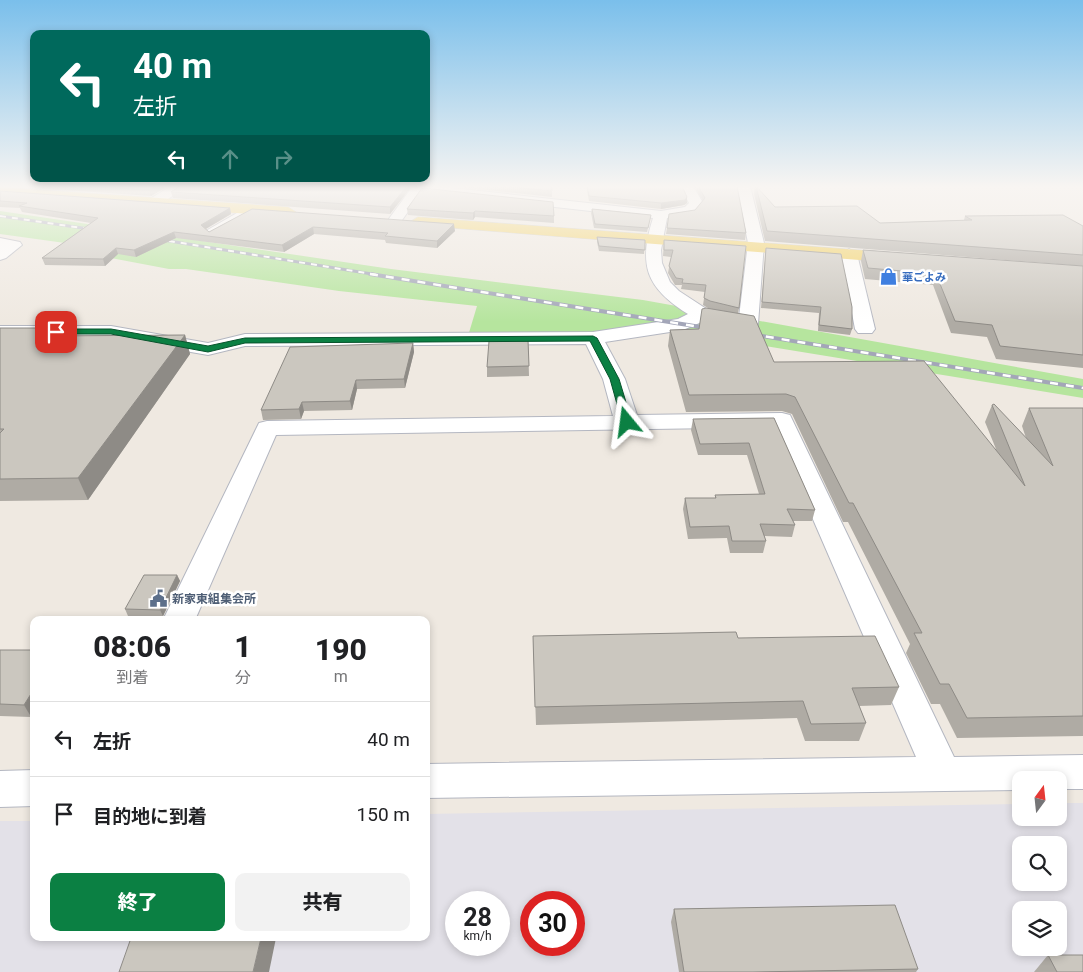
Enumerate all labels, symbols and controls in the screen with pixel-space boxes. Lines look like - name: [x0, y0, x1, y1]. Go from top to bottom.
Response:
- text: 40 m: [133, 46, 212, 87]
- icon: left: [50, 50, 115, 115]
- text: 左折: [133, 94, 177, 119]
- icon: left: [163, 145, 191, 173]
- icon: ahead: [216, 145, 244, 173]
- icon: right: [269, 145, 297, 173]
- shop icon: 華ごよみ: [878, 267, 898, 287]
- place label: 華ごよみ: [902, 271, 946, 284]
- pin: [35, 311, 77, 353]
- icon: arrive: [42, 318, 70, 346]
- position arrow: [600, 395, 652, 447]
- public building icon: 新家東組集会所: [148, 589, 168, 609]
- place label: 新家東組集会所: [172, 592, 256, 606]
- text: 08:06: [93, 629, 171, 664]
- text: 1: [234, 629, 252, 664]
- text: 190: [315, 632, 367, 667]
- text: m: [334, 667, 348, 686]
- text: 到着: [116, 668, 148, 687]
- text: 分: [235, 668, 251, 687]
- icon: left: [50, 725, 78, 753]
- text: 40 m: [367, 728, 410, 751]
- text: 左折: [93, 730, 131, 753]
- north arrow: [1012, 771, 1068, 826]
- map controls: [1012, 771, 1067, 956]
- icon: arrive: [50, 800, 78, 828]
- text: 150 m: [357, 803, 410, 826]
- text: 目的地に到着: [93, 805, 207, 828]
- button: search: [1012, 836, 1067, 891]
- button: 終了: [50, 873, 225, 931]
- button: 共有: [235, 873, 410, 931]
- speed limit sign: 30: [520, 891, 585, 956]
- button: layers: [1012, 901, 1067, 956]
- text: 28: [463, 903, 492, 932]
- text: km/h: [463, 929, 492, 943]

